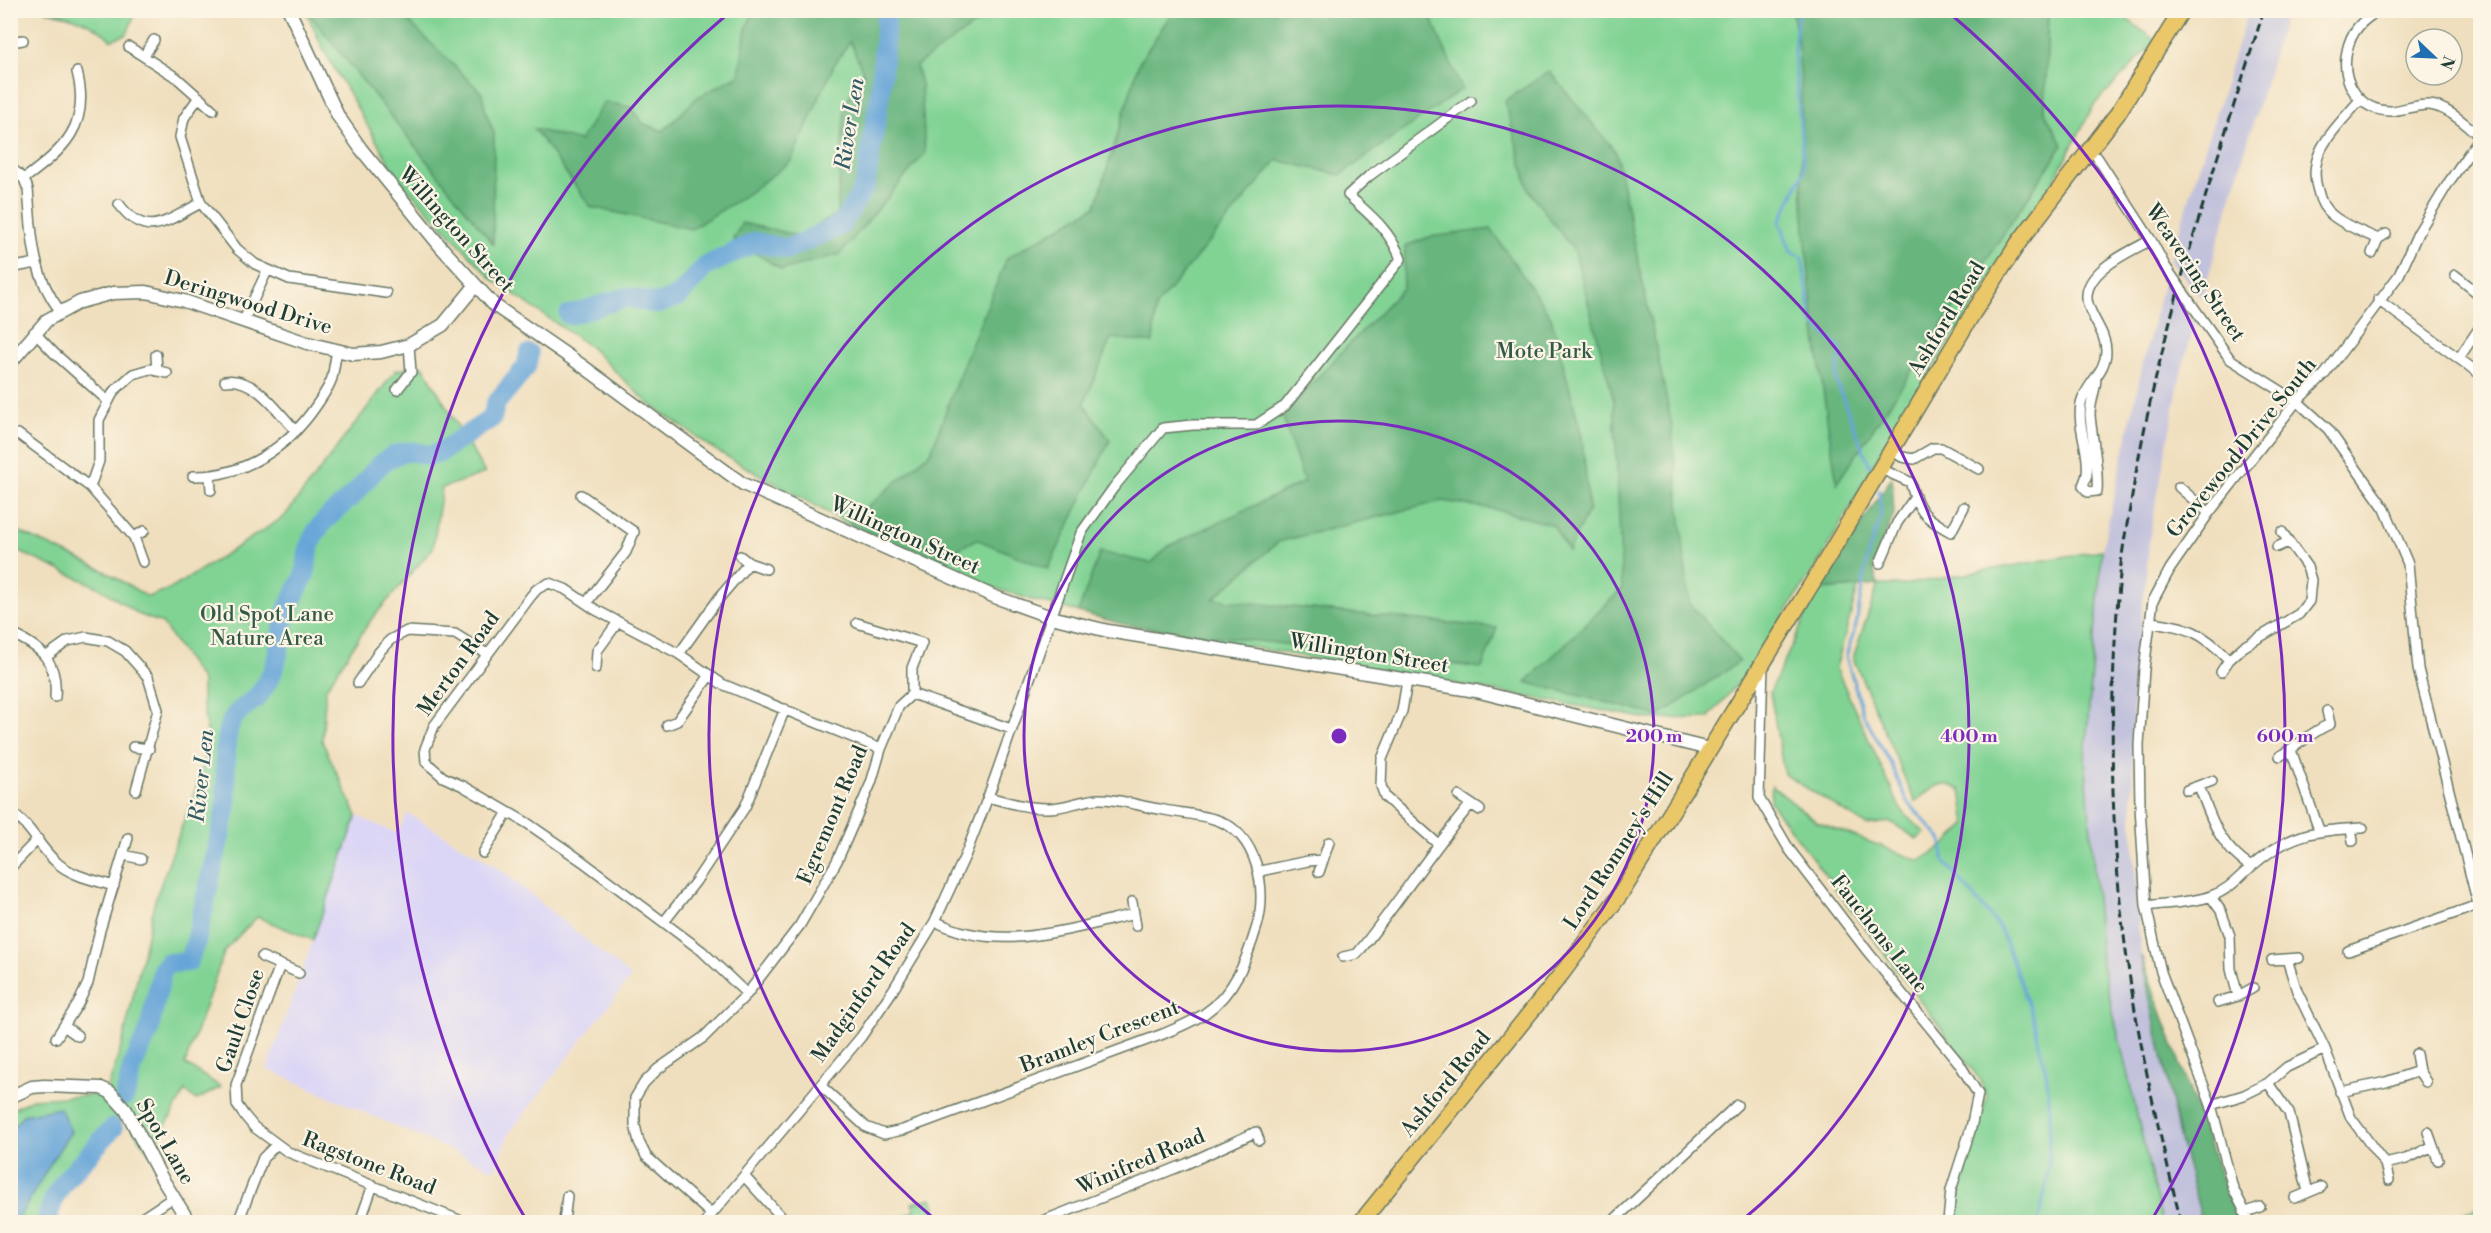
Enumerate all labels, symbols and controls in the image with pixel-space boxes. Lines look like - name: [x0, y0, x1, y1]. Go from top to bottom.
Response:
- north arrow: [2404, 27, 2464, 87]
- text: N: [2435, 53, 2459, 73]
- water label: River Len: [829, 75, 871, 173]
- street label: Willington Street: [392, 161, 520, 299]
- street label: Weavering Street: [2139, 198, 2251, 347]
- street label: Ashford Road: [1902, 257, 1991, 382]
- street label: Deringwood Drive: [161, 265, 335, 341]
- park label: Mote Park: [1496, 339, 1593, 365]
- street label: Grovewood Drive South: [2161, 352, 2323, 543]
- street label: Willington Street: [825, 491, 984, 581]
- park label: Old Spot Lane Nature Area: [200, 602, 334, 652]
- street label: Merton Road: [412, 606, 506, 722]
- street label: Willington Street: [1287, 628, 1451, 680]
- text: 200 m: [1626, 725, 1683, 748]
- text: 400 m: [1940, 725, 1998, 748]
- text: 600 m: [2257, 725, 2314, 748]
- centre of rings: [1329, 726, 1349, 746]
- water label: River Len: [184, 728, 220, 825]
- street label: Egremont Road: [792, 741, 874, 888]
- street label: Lord Romney's Hill: [1558, 767, 1680, 935]
- street label: Fauchons Lane: [1825, 869, 1933, 999]
- street label: Madginford Road: [806, 918, 922, 1068]
- street label: Gault Close: [211, 966, 271, 1076]
- street label: Bramley Crescent: [1016, 994, 1184, 1080]
- street label: Ashford Road: [1395, 1026, 1497, 1143]
- street label: Spot Lane: [130, 1094, 200, 1190]
- street label: Winifred Road: [1072, 1123, 1209, 1201]
- street label: Ragstone Road: [299, 1127, 440, 1201]

